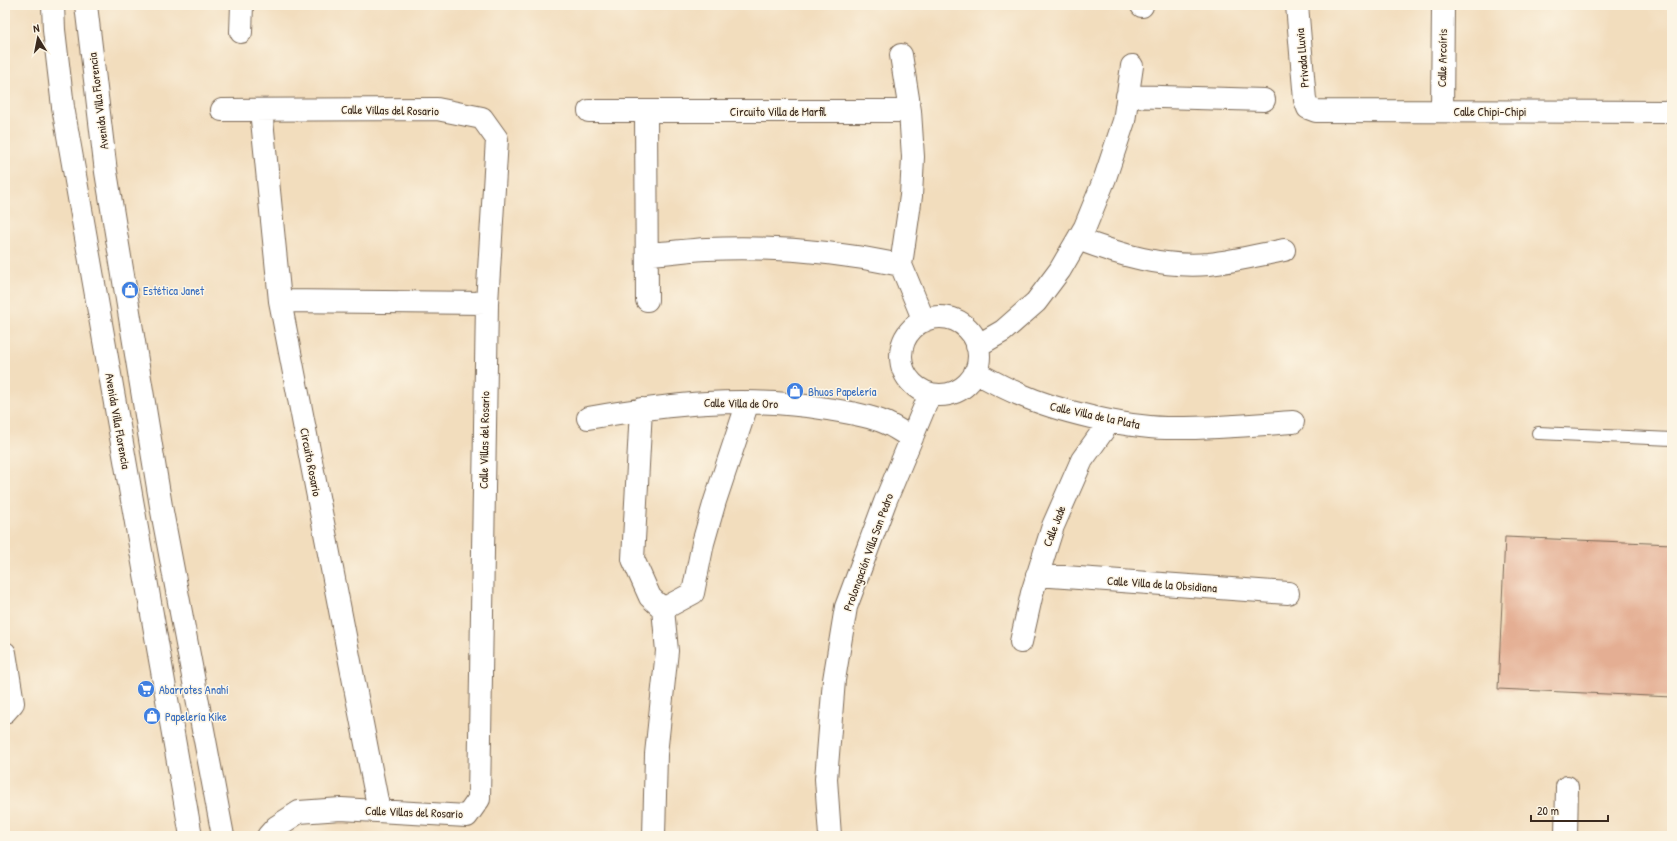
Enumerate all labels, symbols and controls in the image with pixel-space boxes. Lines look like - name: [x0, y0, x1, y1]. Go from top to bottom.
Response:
- north arrow: [18, 18, 58, 58]
- text: N: [32, 21, 41, 36]
- street label: Privada Lluvia: [1291, 27, 1313, 88]
- street label: Calle Arcoíris: [1433, 28, 1451, 87]
- street label: Avenida Villa Florencia: [84, 51, 112, 150]
- street label: Calle Villas del Rosario: [341, 101, 439, 119]
- street label: Circuito Villa de Marfil: [730, 103, 827, 120]
- street label: Calle Chipi-Chipi: [1453, 103, 1527, 120]
- shop icon: Estética Janet: [120, 280, 140, 300]
- place label: Estética Janet: [143, 282, 205, 299]
- street label: Avenida Villa Florencia: [101, 372, 135, 471]
- shop icon: Bhuos Papelería: [785, 381, 805, 401]
- place label: Bhuos Papelería: [808, 383, 877, 400]
- street label: Calle Villas del Rosario: [475, 391, 493, 489]
- street label: Calle Villa de Oro: [704, 394, 779, 412]
- street label: Calle Villa de la Plata: [1049, 397, 1142, 433]
- street label: Circuito Rosario: [296, 426, 326, 498]
- street label: Prolongación Villa San Pedro: [839, 491, 897, 613]
- street label: Calle Jade: [1038, 503, 1070, 549]
- street label: Calle Villa de la Obsidiana: [1107, 572, 1218, 596]
- supermarket icon: Abarrotes Anahí: [136, 679, 156, 699]
- place label: Abarrotes Anahí: [159, 681, 229, 698]
- shop icon: Papelería Kike: [142, 706, 162, 726]
- place label: Papelería Kike: [165, 708, 227, 725]
- scale bar: [1531, 797, 1608, 823]
- street label: Calle Villas del Rosario: [365, 802, 463, 822]
- text: 20 m: [1537, 802, 1559, 819]

